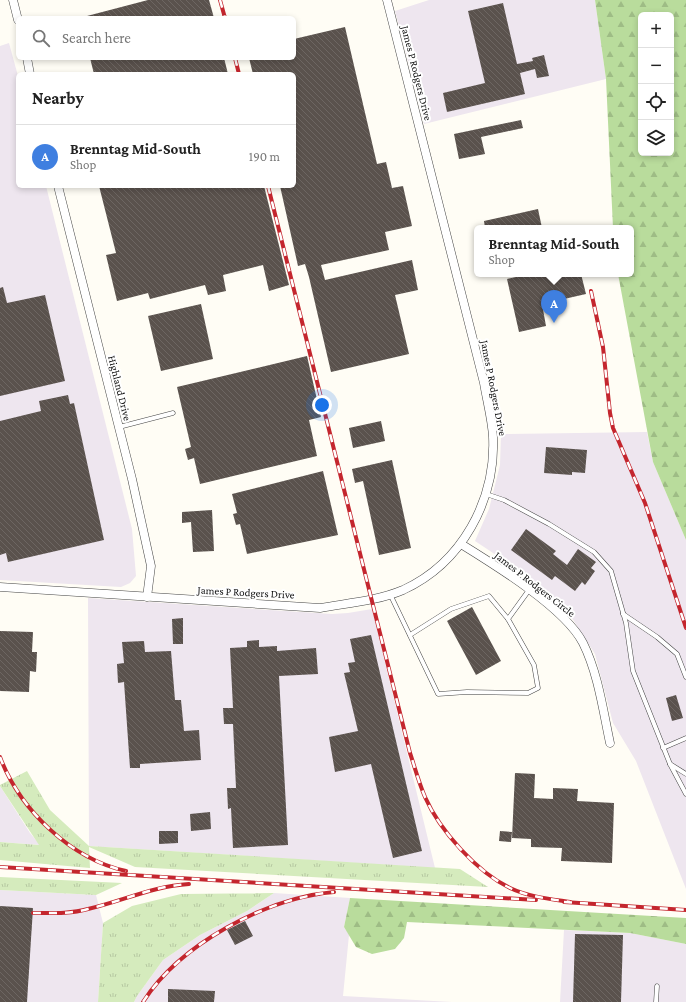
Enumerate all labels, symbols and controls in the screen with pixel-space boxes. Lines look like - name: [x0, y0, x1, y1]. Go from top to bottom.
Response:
- map controls: [638, 12, 674, 156]
- button: +: [638, 12, 674, 48]
- search box: [16, 16, 296, 60]
- street label: James P Rodgers Drive: [398, 23, 435, 122]
- icon: search: [30, 27, 52, 49]
- text: Search here: [62, 30, 131, 46]
- button: −: [638, 48, 674, 84]
- button: locate: [638, 84, 674, 120]
- text: Nearby: [32, 89, 84, 108]
- button: layers: [638, 120, 674, 156]
- text: Brenntag Mid-South: [70, 141, 201, 157]
- text: A: [41, 149, 49, 164]
- text: 190 m: [249, 149, 280, 164]
- text: Shop: [70, 157, 96, 172]
- popup: [474, 225, 634, 277]
- text: Brenntag Mid-South: [489, 236, 619, 252]
- text: Shop: [489, 252, 515, 267]
- pin: A: [541, 290, 567, 323]
- street label: James P Rodgers Drive: [478, 338, 509, 437]
- street label: Highland Drive: [105, 354, 134, 422]
- your location: [312, 395, 332, 415]
- street label: James P Rodgers Circle: [491, 548, 578, 620]
- street label: James P Rodgers Drive: [196, 583, 295, 602]

